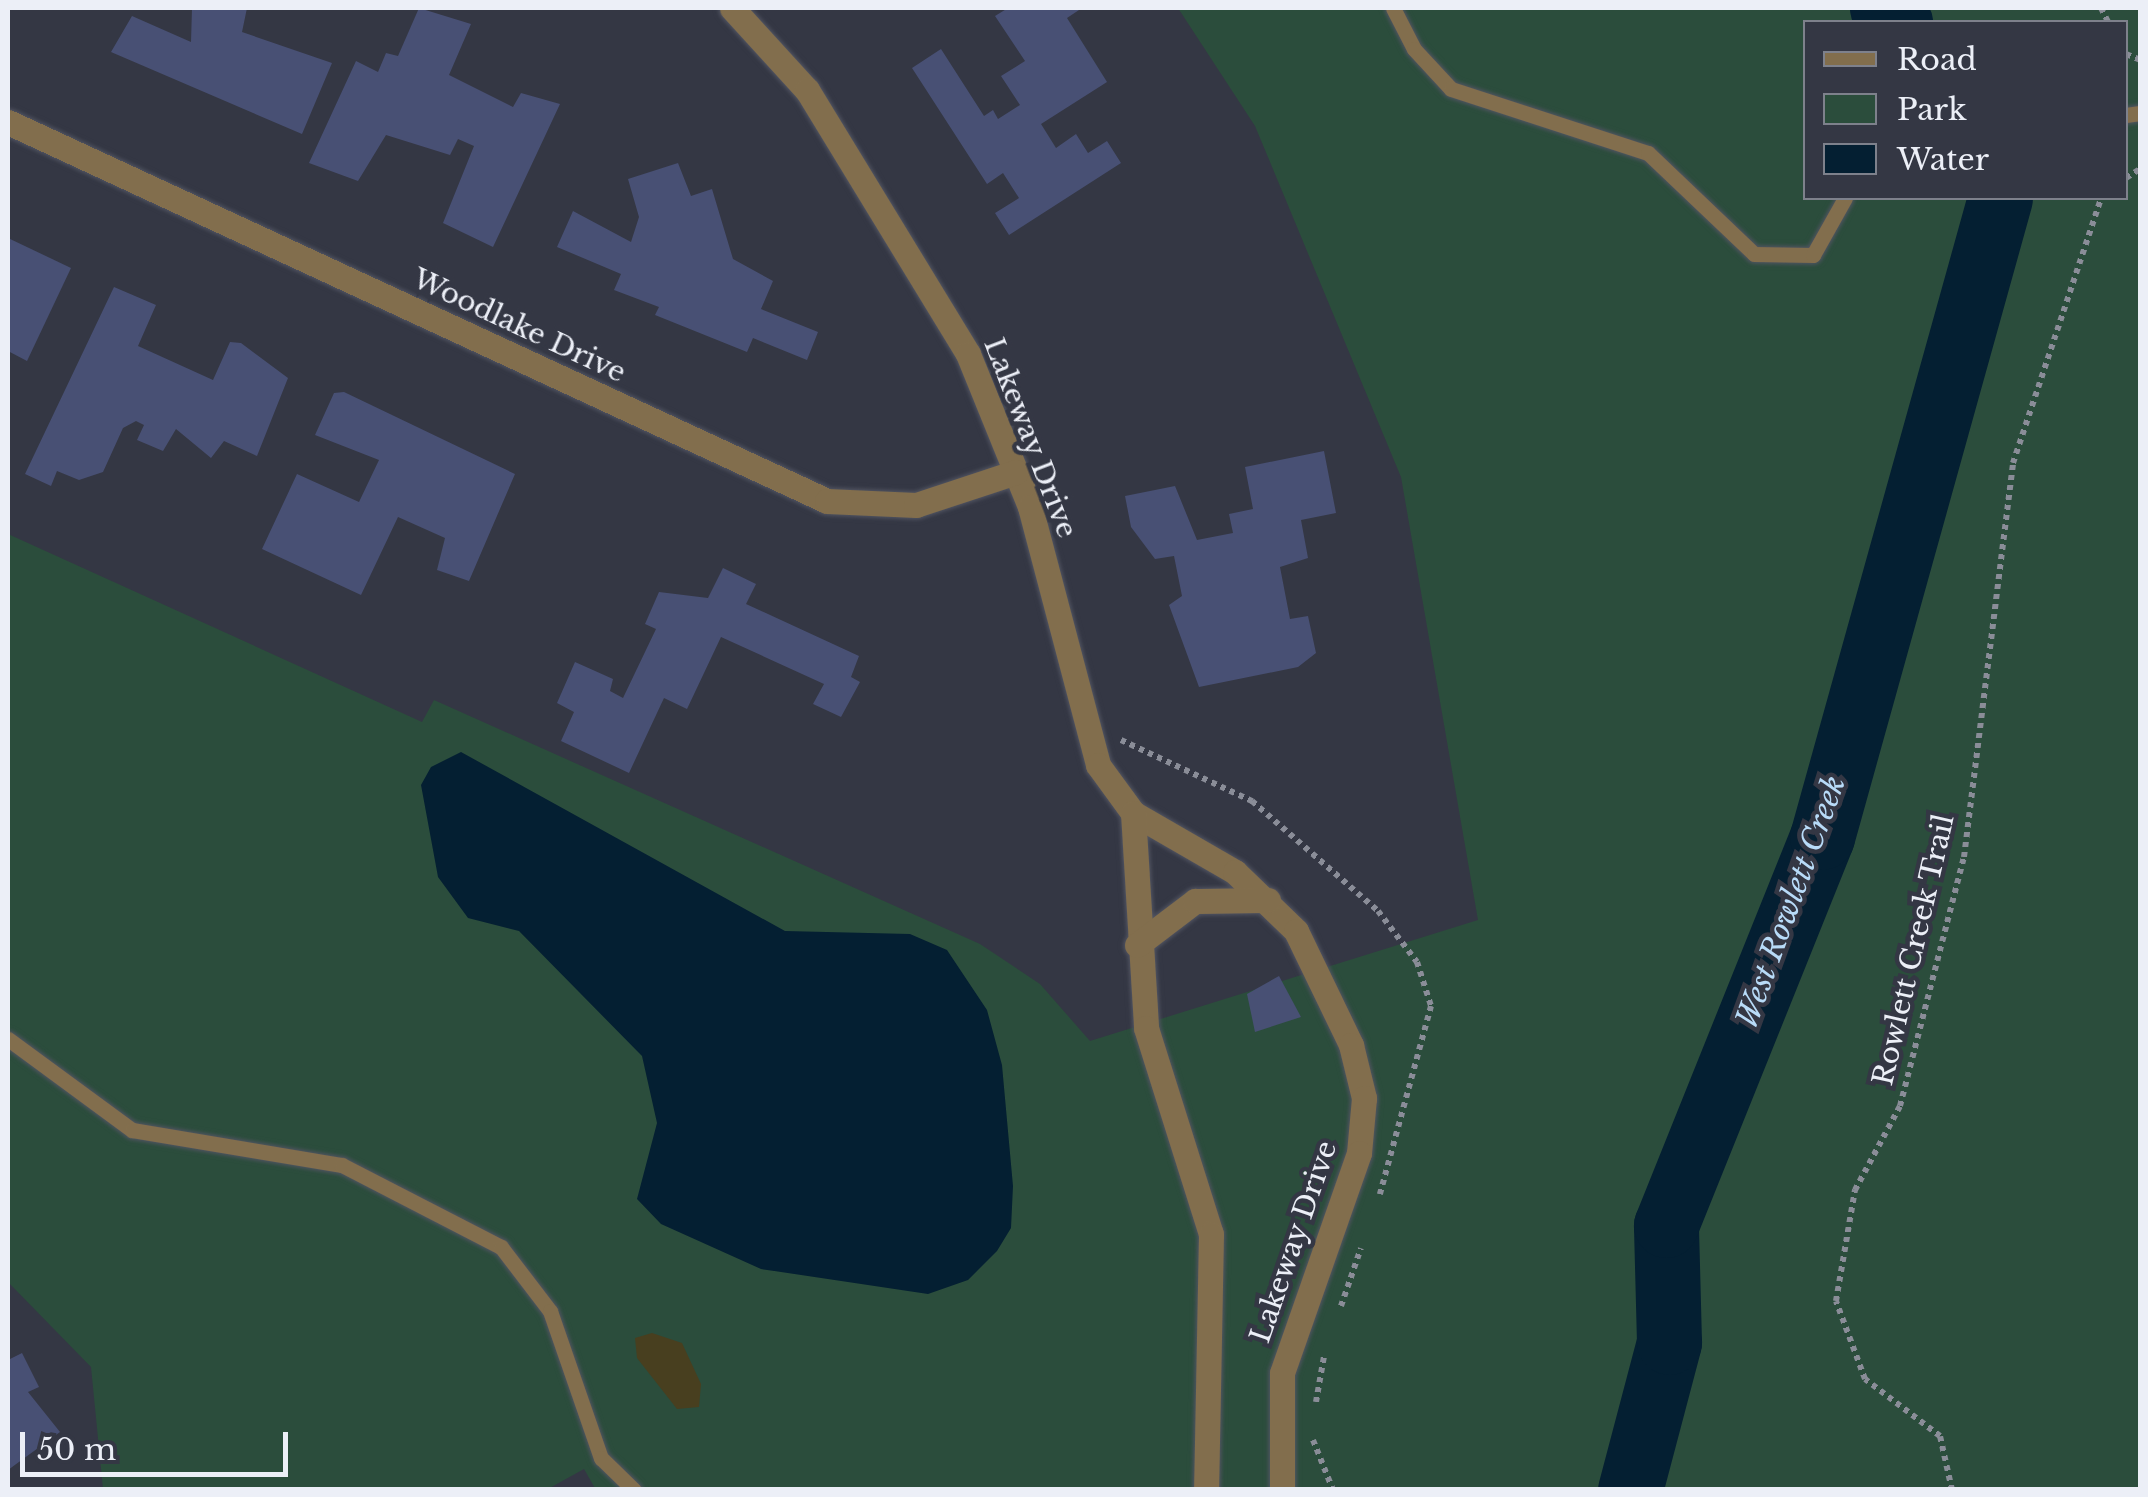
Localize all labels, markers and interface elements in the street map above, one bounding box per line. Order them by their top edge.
legend [1803,20,2128,200]
text: Road [1897,41,1977,78]
text: Park [1897,91,1967,128]
text: Water [1897,141,1989,178]
street label: Woodlake Drive [407,262,631,390]
street label: Lakeway Drive [976,333,1084,543]
water label: West Rowlett Creek [1728,771,1854,1033]
street label: Rowlett Creek Trail [1866,811,1962,1089]
street label: Lakeway Drive [1244,1136,1344,1348]
scale bar [25,1412,292,1474]
text: 50 m [37,1431,116,1468]

